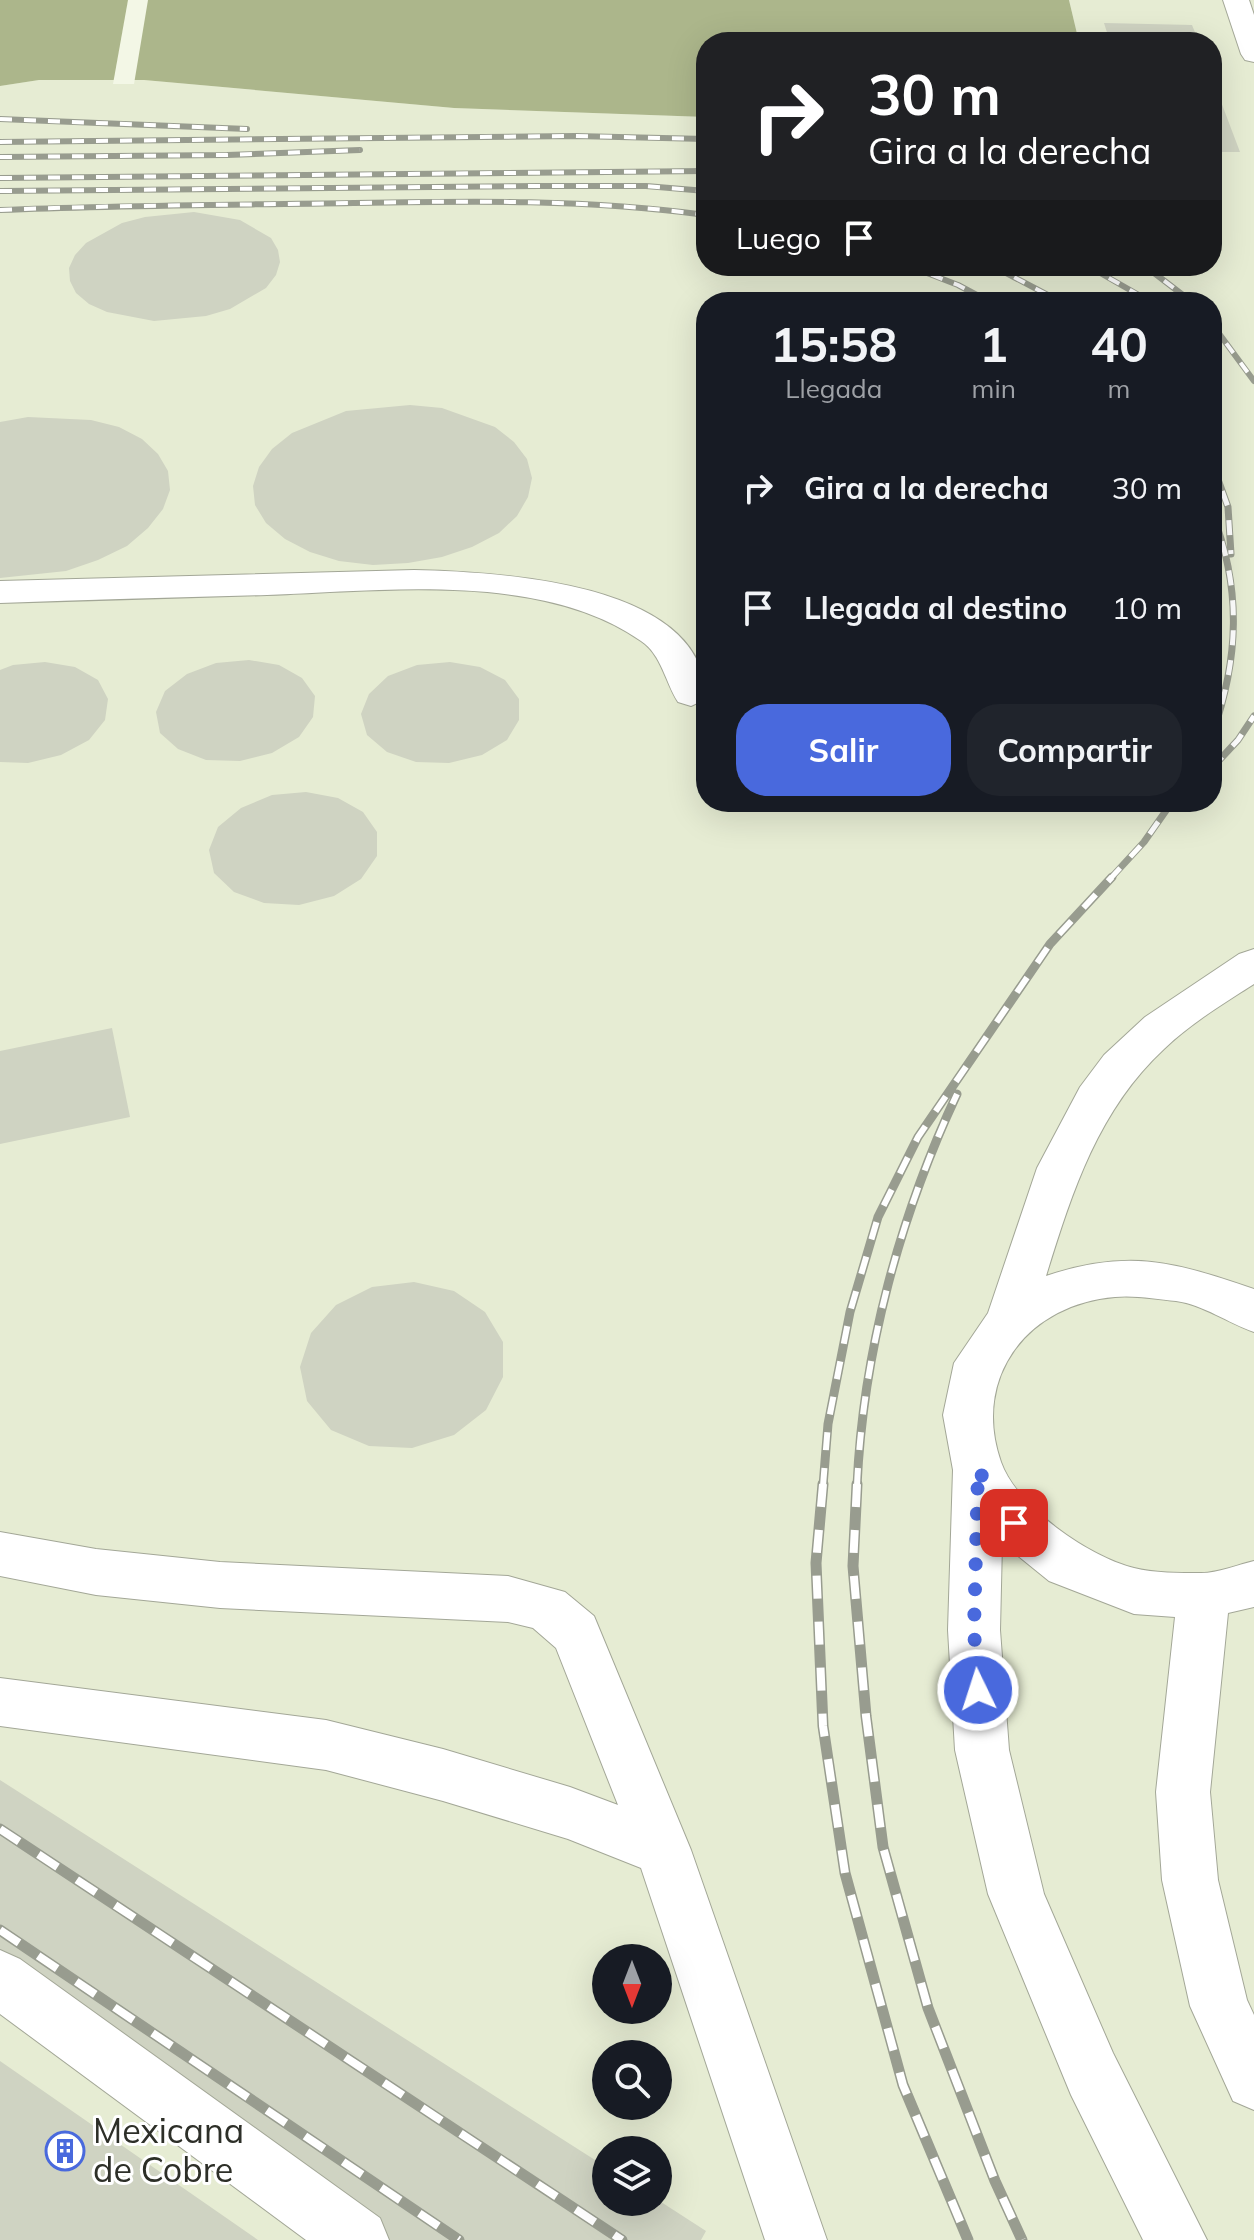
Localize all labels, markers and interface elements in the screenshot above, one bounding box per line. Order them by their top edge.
text: 30 m [868,59,1001,129]
icon: right [736,64,840,168]
text: Gira a la derecha [868,128,1151,173]
icon: arrive [837,216,881,260]
text: Luego [736,219,821,257]
text: 15:58 [770,314,897,374]
text: 1 [979,314,1008,374]
text: 40 [1090,314,1148,374]
text: Llegada [785,372,882,405]
text: min [972,372,1016,405]
text: m [1108,372,1130,405]
icon: right [736,466,780,510]
text: Gira a la derecha [804,469,1049,507]
text: 30 m [1112,469,1182,507]
icon: arrive [736,586,780,630]
text: Llegada al destino [804,589,1067,627]
text: 10 m [1112,589,1182,627]
button: Salir [736,704,951,796]
button: Compartir [967,704,1182,796]
pin [980,1489,1048,1557]
icon: arrive [992,1501,1036,1545]
position arrow [936,1648,1020,1732]
north arrow [592,1944,672,2024]
map controls [592,1944,672,2216]
button: search [592,2040,672,2120]
place label: Mexicana de Cobre [93,2109,244,2191]
building icon: Mexicana de Cobre [44,2130,86,2172]
button: layers [592,2136,672,2216]

